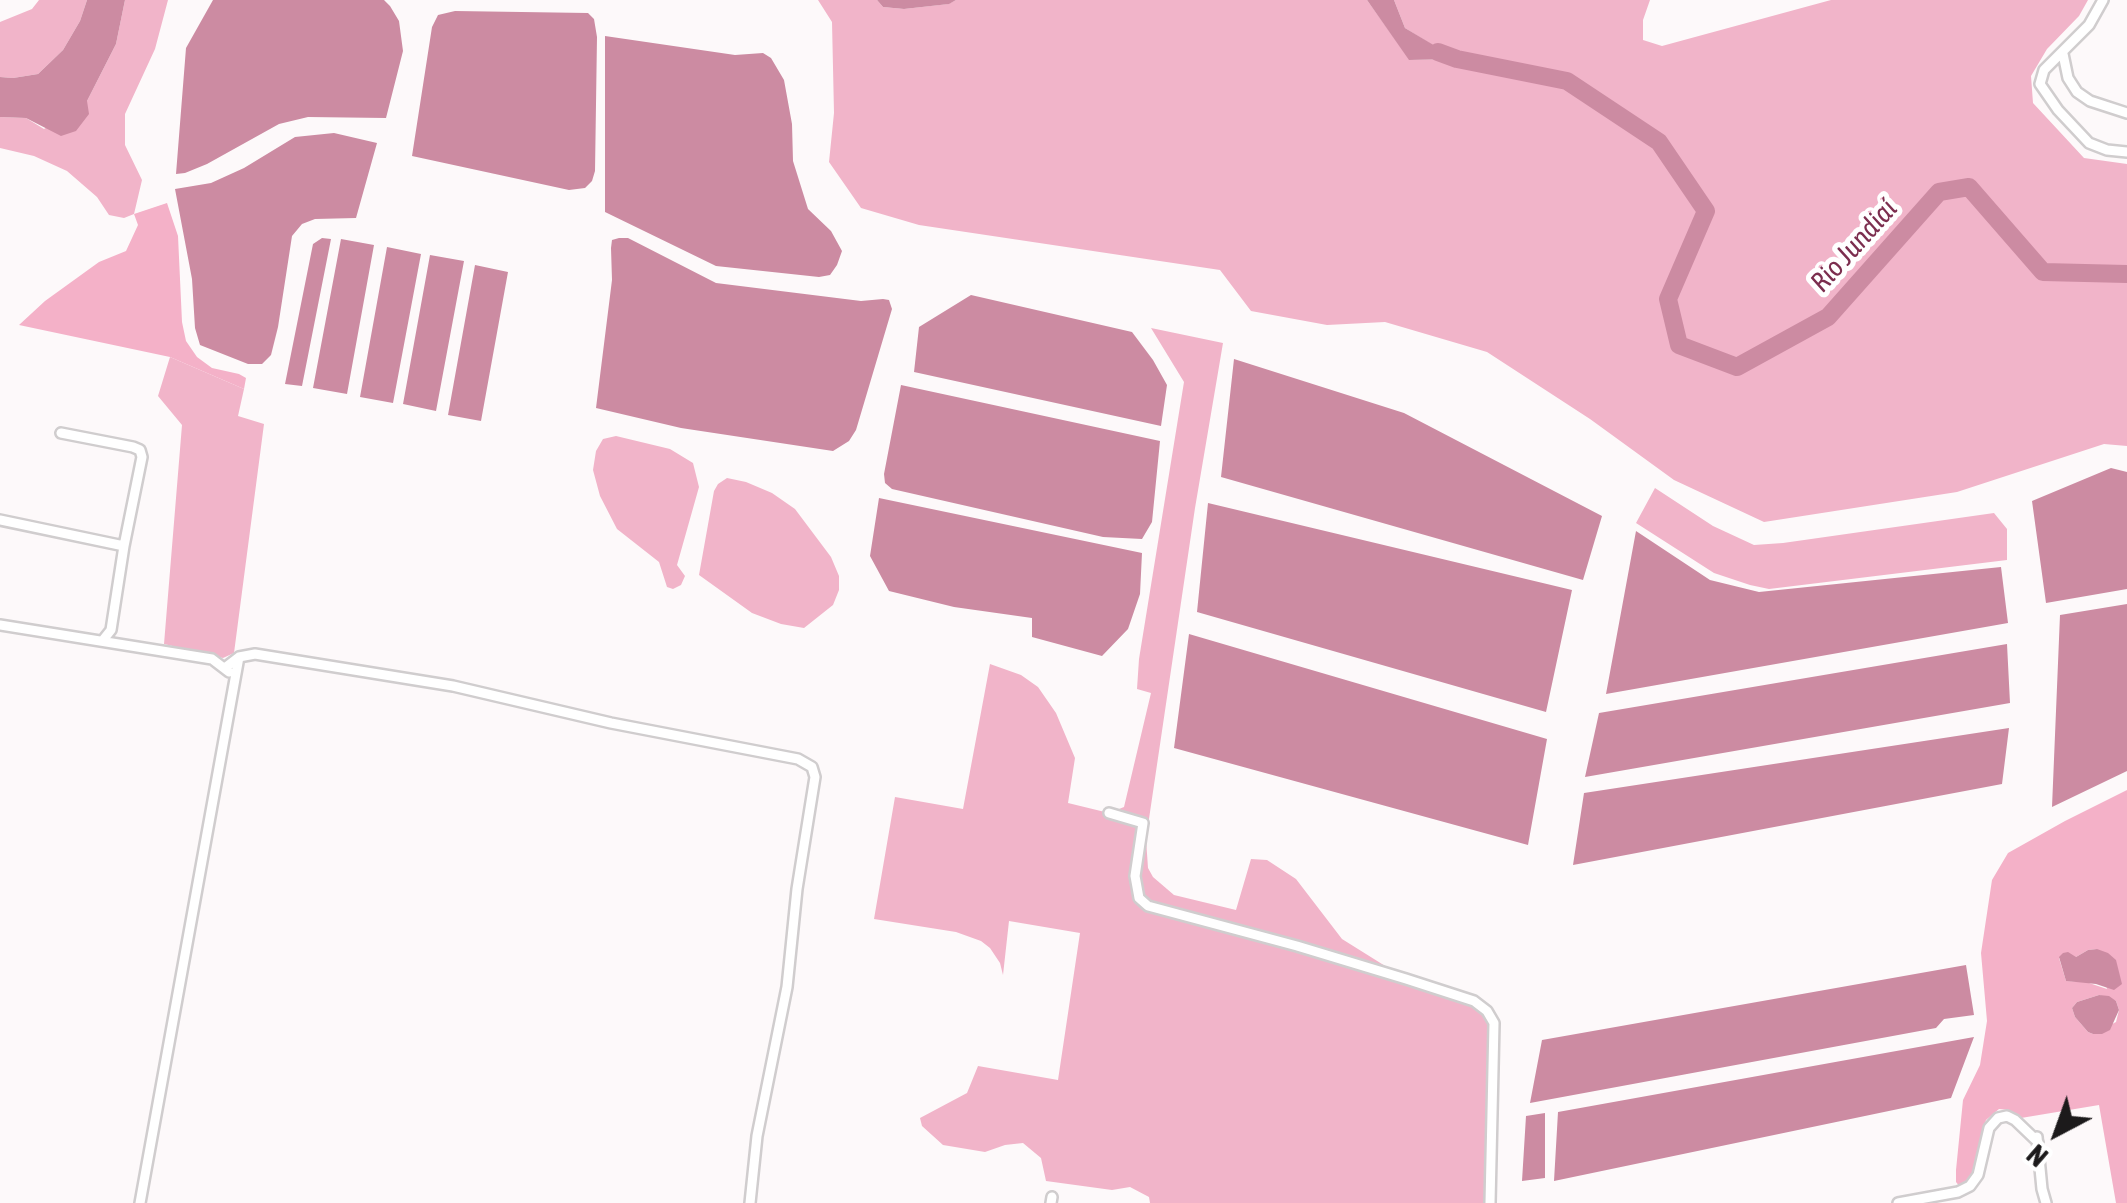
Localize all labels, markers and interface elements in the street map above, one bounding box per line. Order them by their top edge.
water label: Rio Jundiaí [1804,193,1904,299]
north arrow [2007,1083,2107,1183]
text: N [2021,1138,2054,1173]

